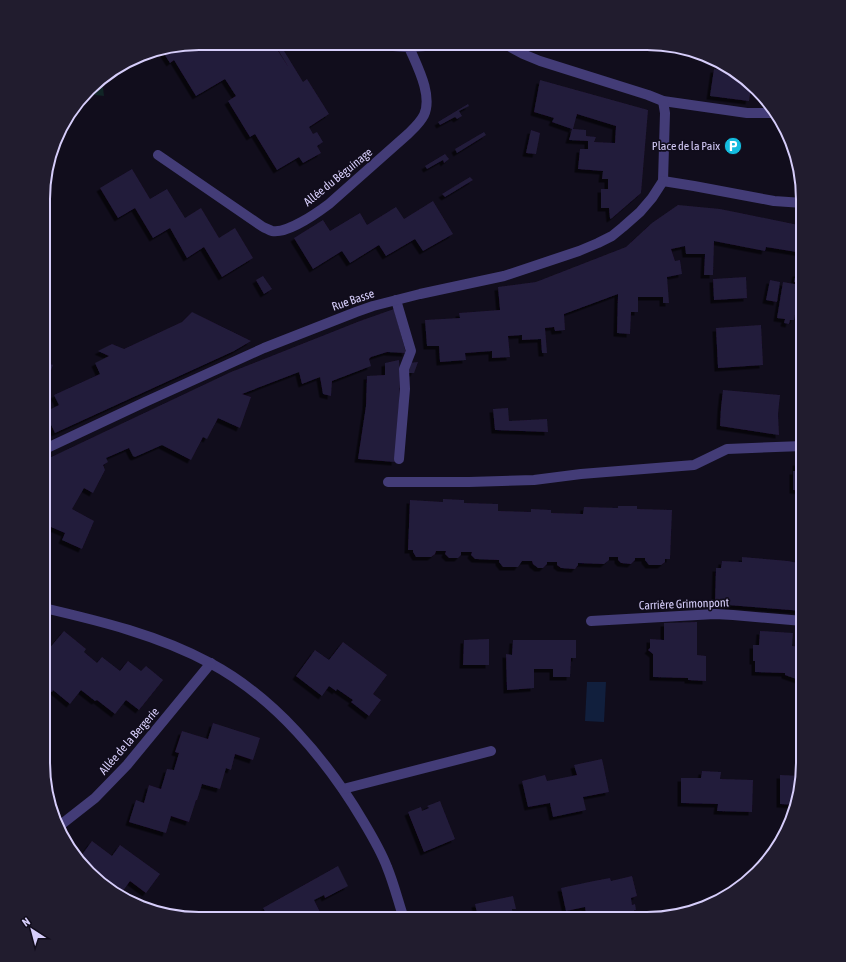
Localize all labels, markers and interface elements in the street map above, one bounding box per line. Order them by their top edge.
parking icon: Place de la Paix [723,136,743,156]
place label: Place de la Paix [652,139,720,153]
street label: Allée du Béguinage [301,145,375,209]
street label: Rue Basse [330,286,376,314]
street label: Carrière Grimonpont [639,595,730,613]
street label: Allée de la Bergerie [96,705,162,777]
north arrow [12,910,52,950]
text: N [20,915,32,929]

